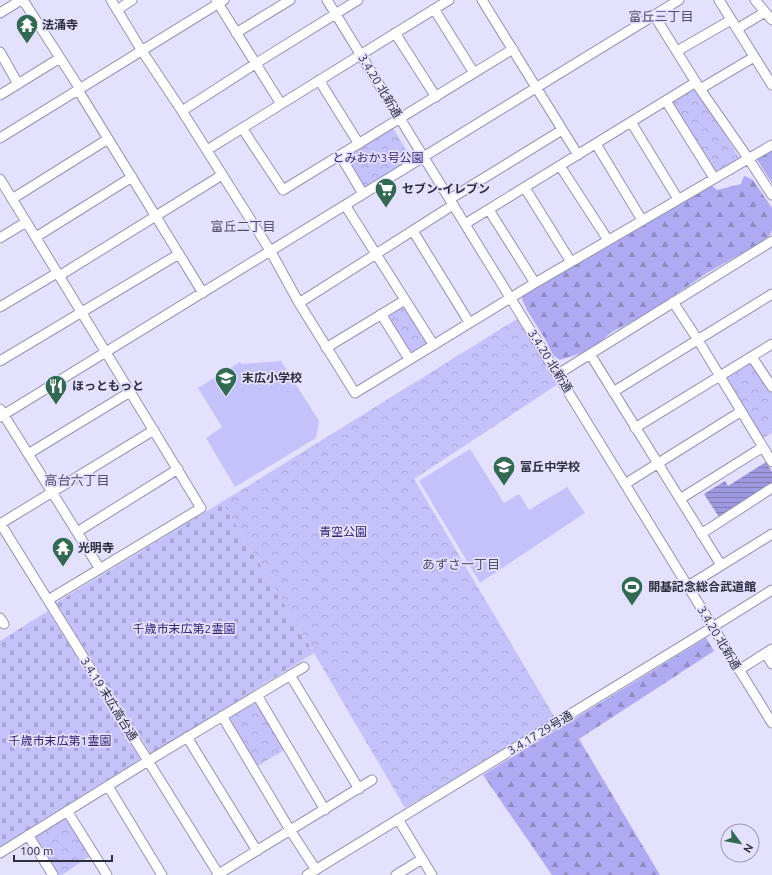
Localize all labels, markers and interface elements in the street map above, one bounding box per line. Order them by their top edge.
district label: 富丘三丁目 [628,9,694,23]
temple icon: 法涌寺 [14,12,40,45]
place label: 法涌寺 [42,18,78,31]
street label: 3.4.20 北新通 [356,52,404,120]
park label: とみおか3号公園 [333,151,423,164]
supermarket icon: セブン-イレブン [373,176,399,209]
place label: セブン-イレブン [402,182,490,195]
district label: 富丘二丁目 [210,219,276,233]
street label: 3.4.20 北新通 [526,327,575,395]
school or university icon: 末広小学校 [213,365,239,398]
place label: 末広小学校 [242,371,302,384]
restaurant icon: ほっともっと [43,373,69,406]
place label: ほっともっと [72,379,144,392]
school or university icon: 富丘中学校 [491,454,517,487]
place label: 富丘中学校 [520,460,580,473]
district label: 高台六丁目 [44,473,110,487]
park label: 青空公園 [319,525,367,538]
temple icon: 光明寺 [50,535,76,568]
place label: 光明寺 [78,541,114,554]
district label: あずさ一丁目 [422,557,500,571]
sports icon: 開基記念総合武道館 [619,574,645,607]
place label: 開基記念総合武道館 [648,580,756,593]
street label: 3.4.20 北新通 [695,604,743,672]
park label: 千歳市末広第2霊園 [133,622,235,635]
street label: 3.4.19 末広高台通 [79,655,140,743]
street label: 3.4.17 29号通 [505,708,574,757]
park label: 千歳市末広第1霊園 [9,734,111,747]
north arrow [720,823,760,863]
scale bar [14,837,112,863]
text: N [741,842,756,855]
text: 100 m [20,844,53,857]

